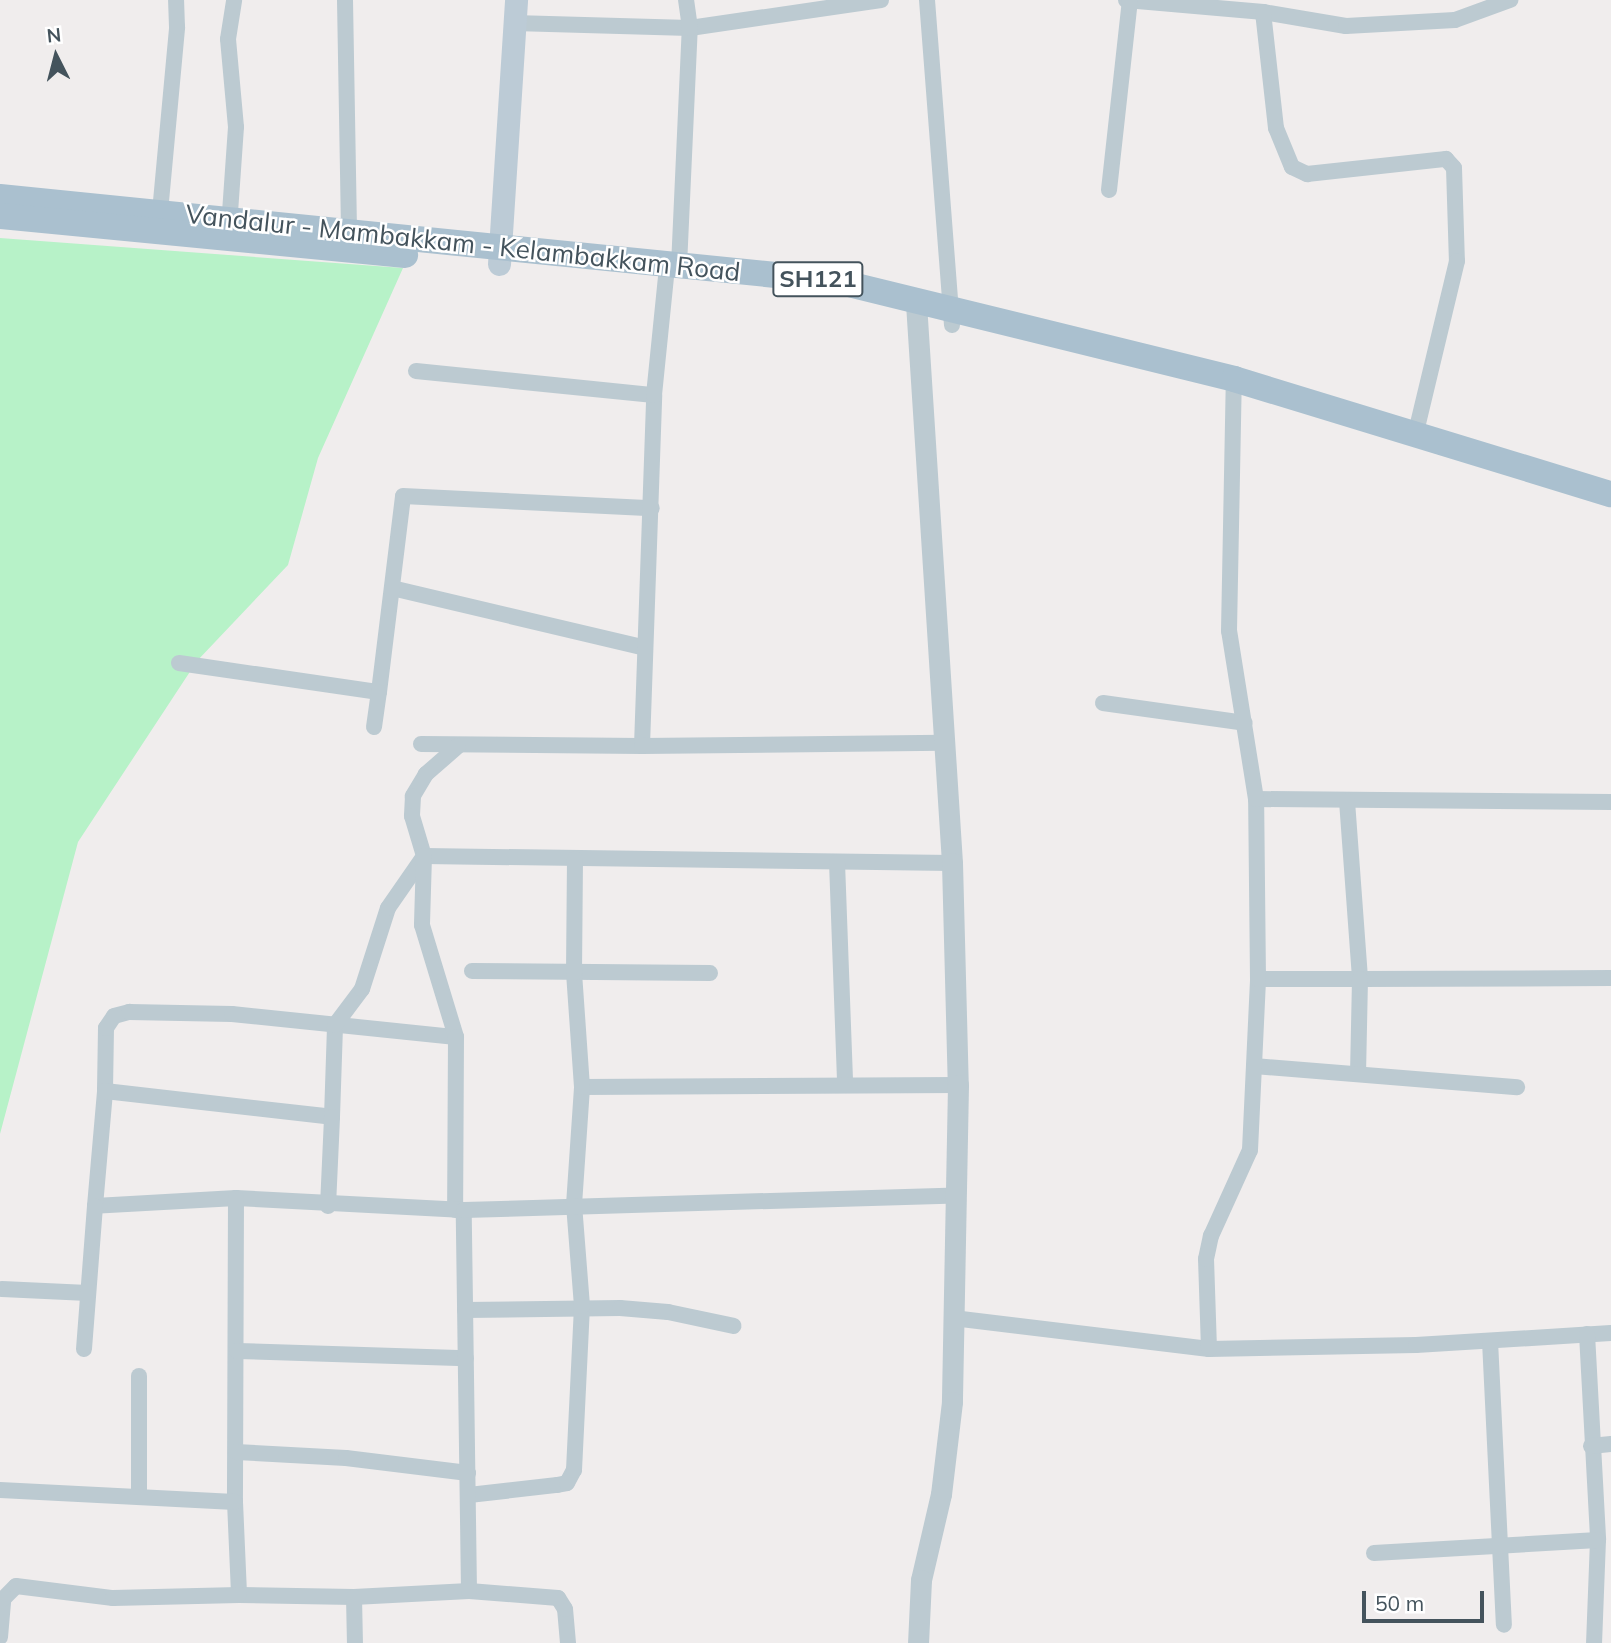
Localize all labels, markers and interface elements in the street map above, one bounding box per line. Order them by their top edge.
north arrow [21,21,91,91]
text: N [45,22,62,48]
street label: Vandalur - Mambakkam - Kelambakkam Road [184,198,742,288]
road number: SH121 [771,258,865,300]
scale bar [1366,1576,1488,1620]
text: 50 m [1375,1590,1424,1616]

